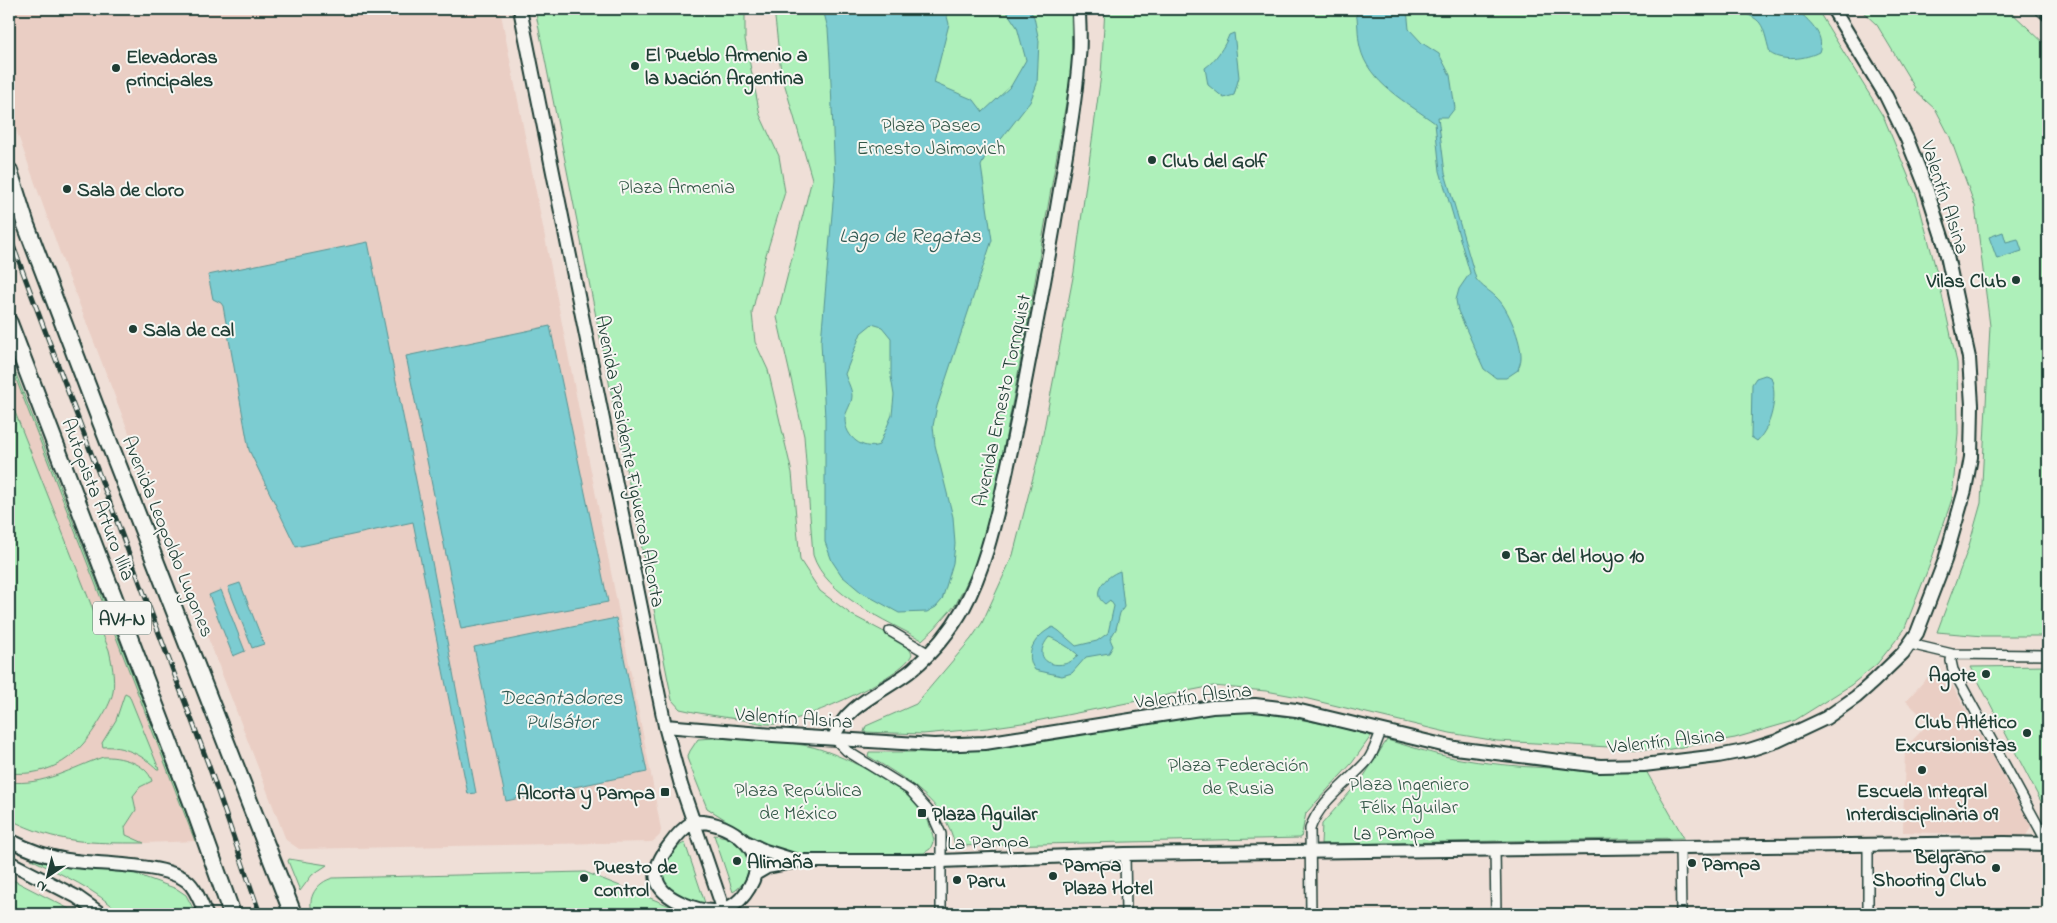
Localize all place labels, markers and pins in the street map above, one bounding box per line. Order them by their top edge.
place label: El Pueblo Armenio a la Nación Argentina [645,42,808,95]
place label: Elevadoras principales [126,44,218,96]
marker: El Pueblo Armenio a la Nación Argentina [629,60,641,72]
marker: Elevadoras principales [110,62,122,74]
place label: Club del Golf [1162,148,1268,177]
marker: Club del Golf [1146,154,1158,166]
place label: Sala de cloro [77,177,184,206]
marker: Sala de cloro [61,183,73,195]
place label: Vilas Club [1925,268,2006,297]
marker: Vilas Club [2010,274,2022,286]
place label: Sala de cal [143,317,234,346]
marker: Sala de cal [127,323,139,335]
place label: Bar del Hoyo 10 [1515,543,1645,573]
marker: Bar del Hoyo 10 [1500,549,1512,561]
place label: Agote [1929,662,1977,692]
marker: Agote [1980,668,1992,680]
place label: Club Atlético Excursionistas [1895,709,2017,761]
marker: Club Atlético Excursionistas [2021,727,2033,739]
marker: Escuela Integral Interdisciplinaria 09 [1916,764,1928,776]
place label: Escuela Integral Interdisciplinaria 09 [1846,778,1999,830]
place label: Alcorta y Pampa [517,780,655,810]
marker: Alcorta y Pampa [659,786,671,798]
place label: Plaza Aguilar [932,801,1038,831]
marker: Plaza Aguilar [916,807,928,819]
place label: Belgrano Shooting Club [1872,844,1986,897]
place label: Alimaña [747,849,813,878]
place label: Pampa [1702,851,1761,880]
place label: Pampa Plaza Hotel [1063,852,1153,904]
place label: Puesto de control [594,854,678,906]
marker: Alimaña [731,855,743,867]
marker: Pampa [1686,857,1698,869]
marker: Belgrano Shooting Club [1990,862,2002,874]
place label: Paru [967,868,1006,897]
marker: Pampa Plaza Hotel [1047,870,1059,882]
marker: Puesto de control [578,872,590,884]
marker: Paru [951,874,963,886]

